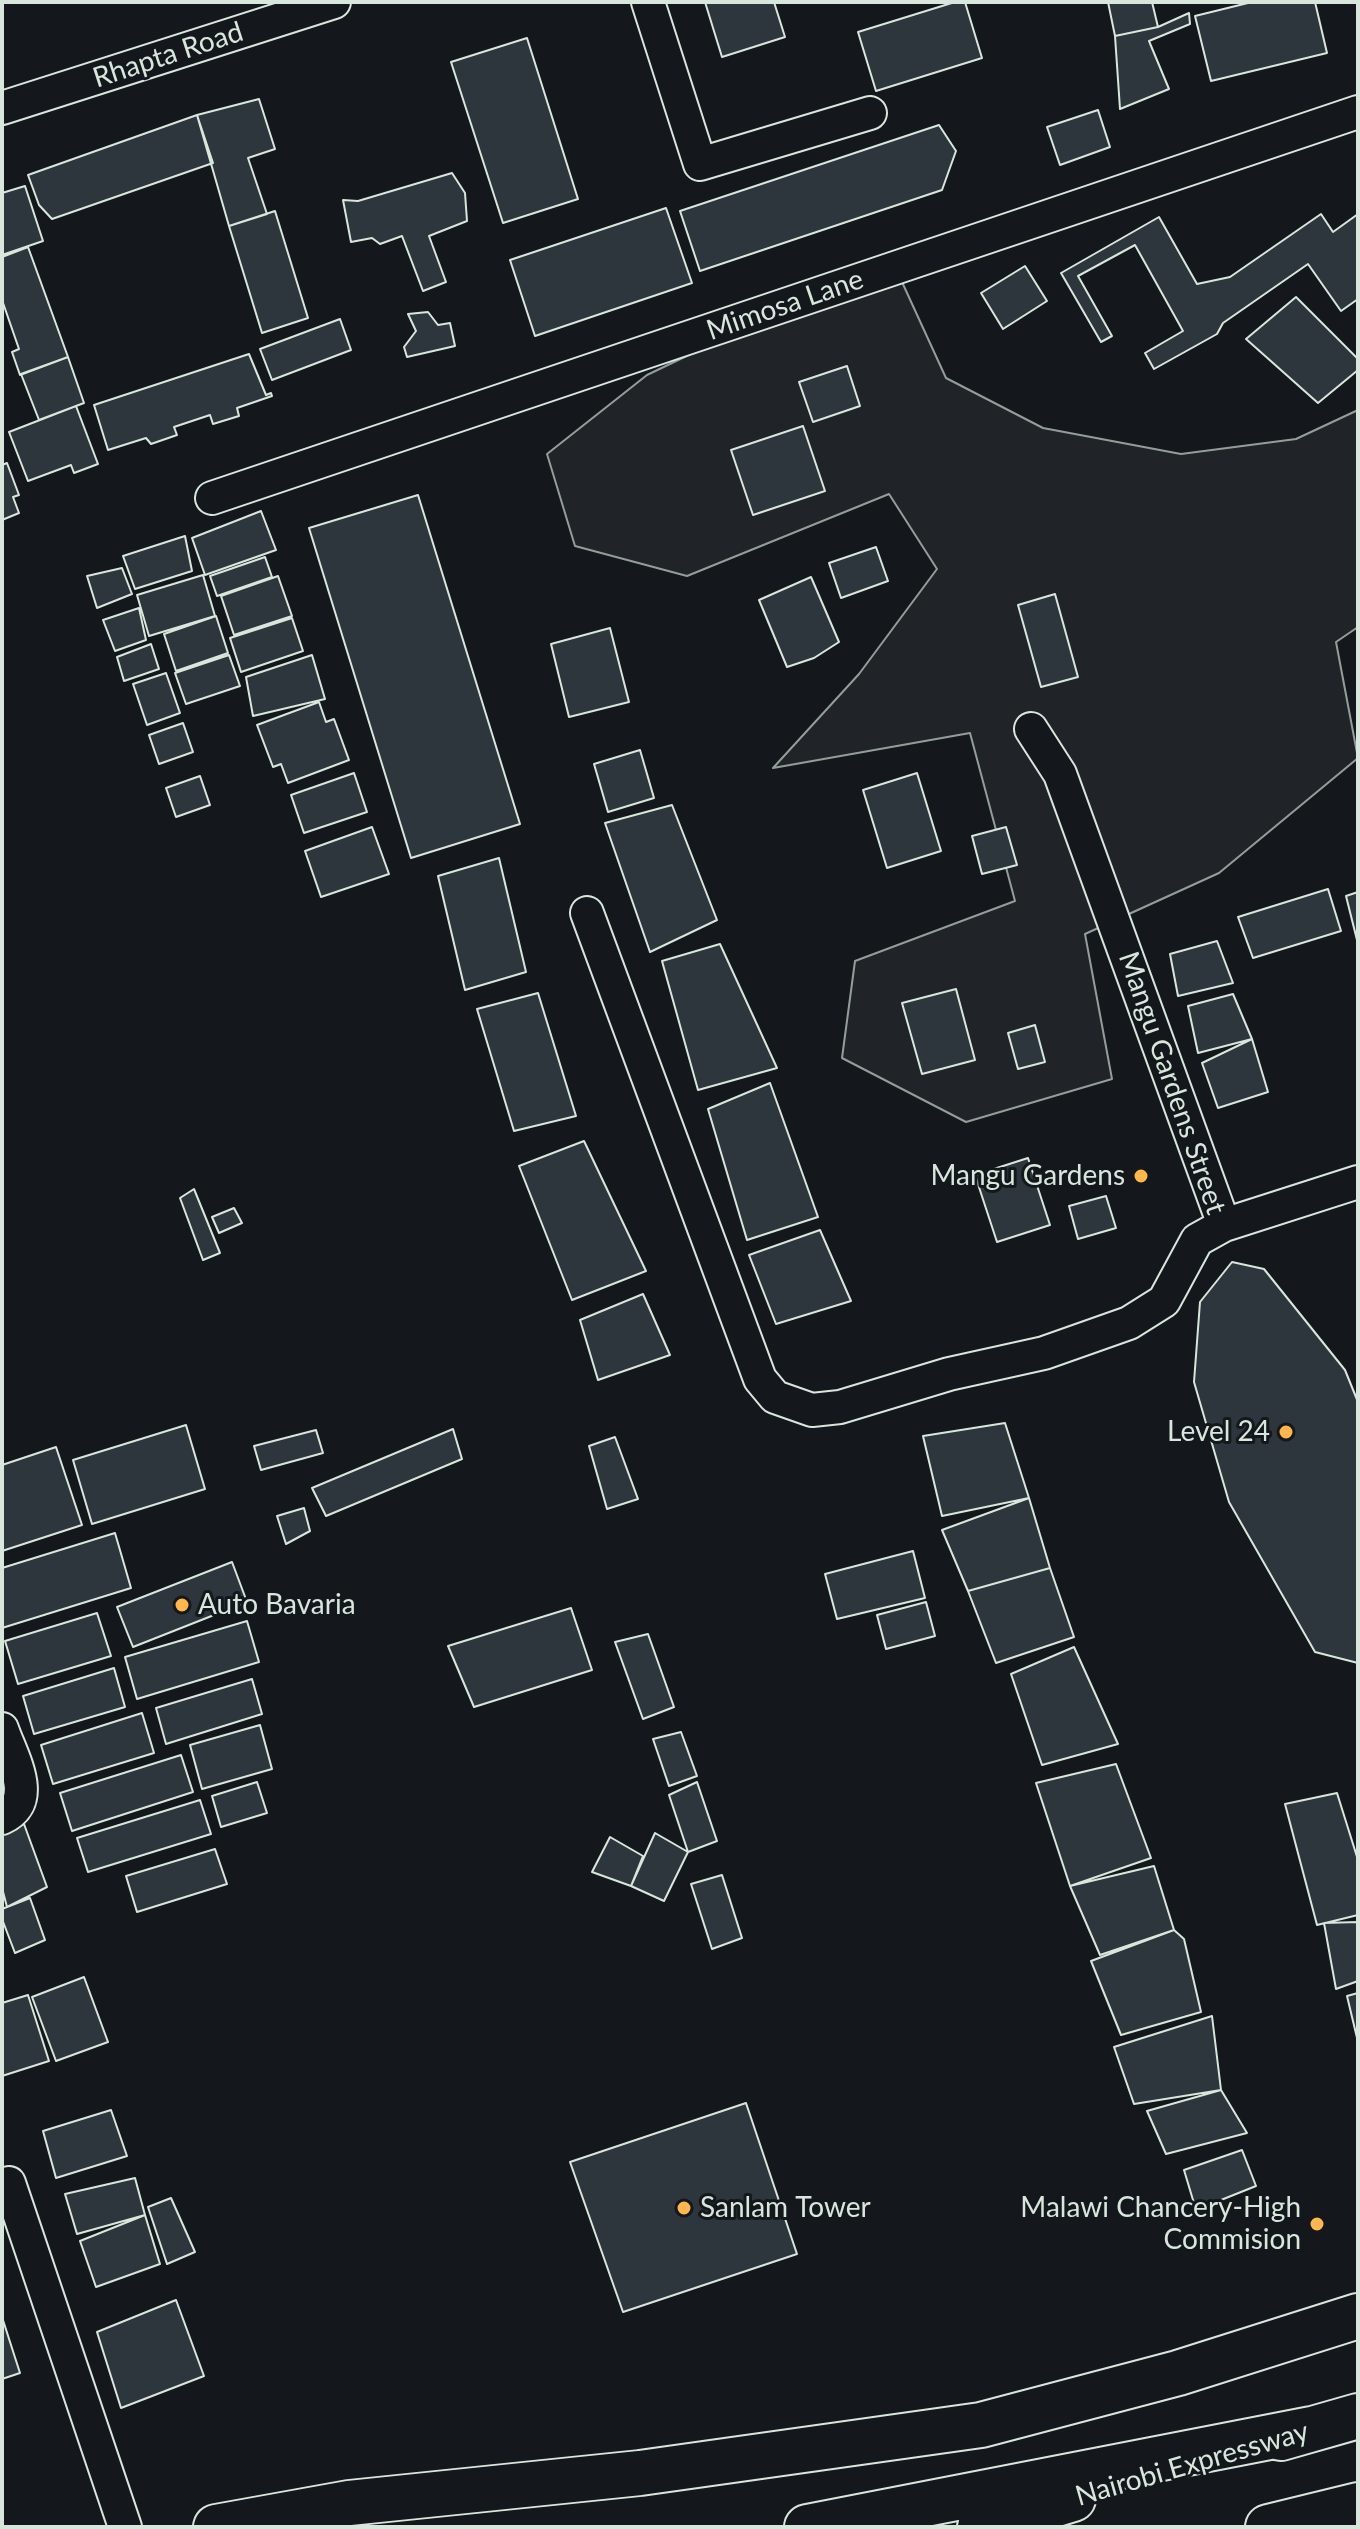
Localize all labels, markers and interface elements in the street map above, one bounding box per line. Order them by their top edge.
street label: Rhapta Road [89,15,247,95]
street label: Mimosa Lane [702,263,868,347]
street label: Mangu Gardens Street [1111,947,1233,1219]
place label: Mangu Gardens [930,1159,1125,1193]
marker: Mangu Gardens [1132,1167,1150,1185]
place label: Level 24 [1167,1415,1270,1449]
marker: Level 24 [1277,1423,1295,1441]
place label: Auto Bavaria [198,1588,356,1622]
marker: Auto Bavaria [173,1596,191,1614]
place label: Sanlam Tower [700,2191,871,2225]
place label: Malawi Chancery-High Commision [1020,2191,1301,2257]
marker: Sanlam Tower [675,2199,693,2217]
marker: Malawi Chancery-High Commision [1308,2215,1326,2233]
street label: Nairobi Expressway [1072,2415,1312,2513]

